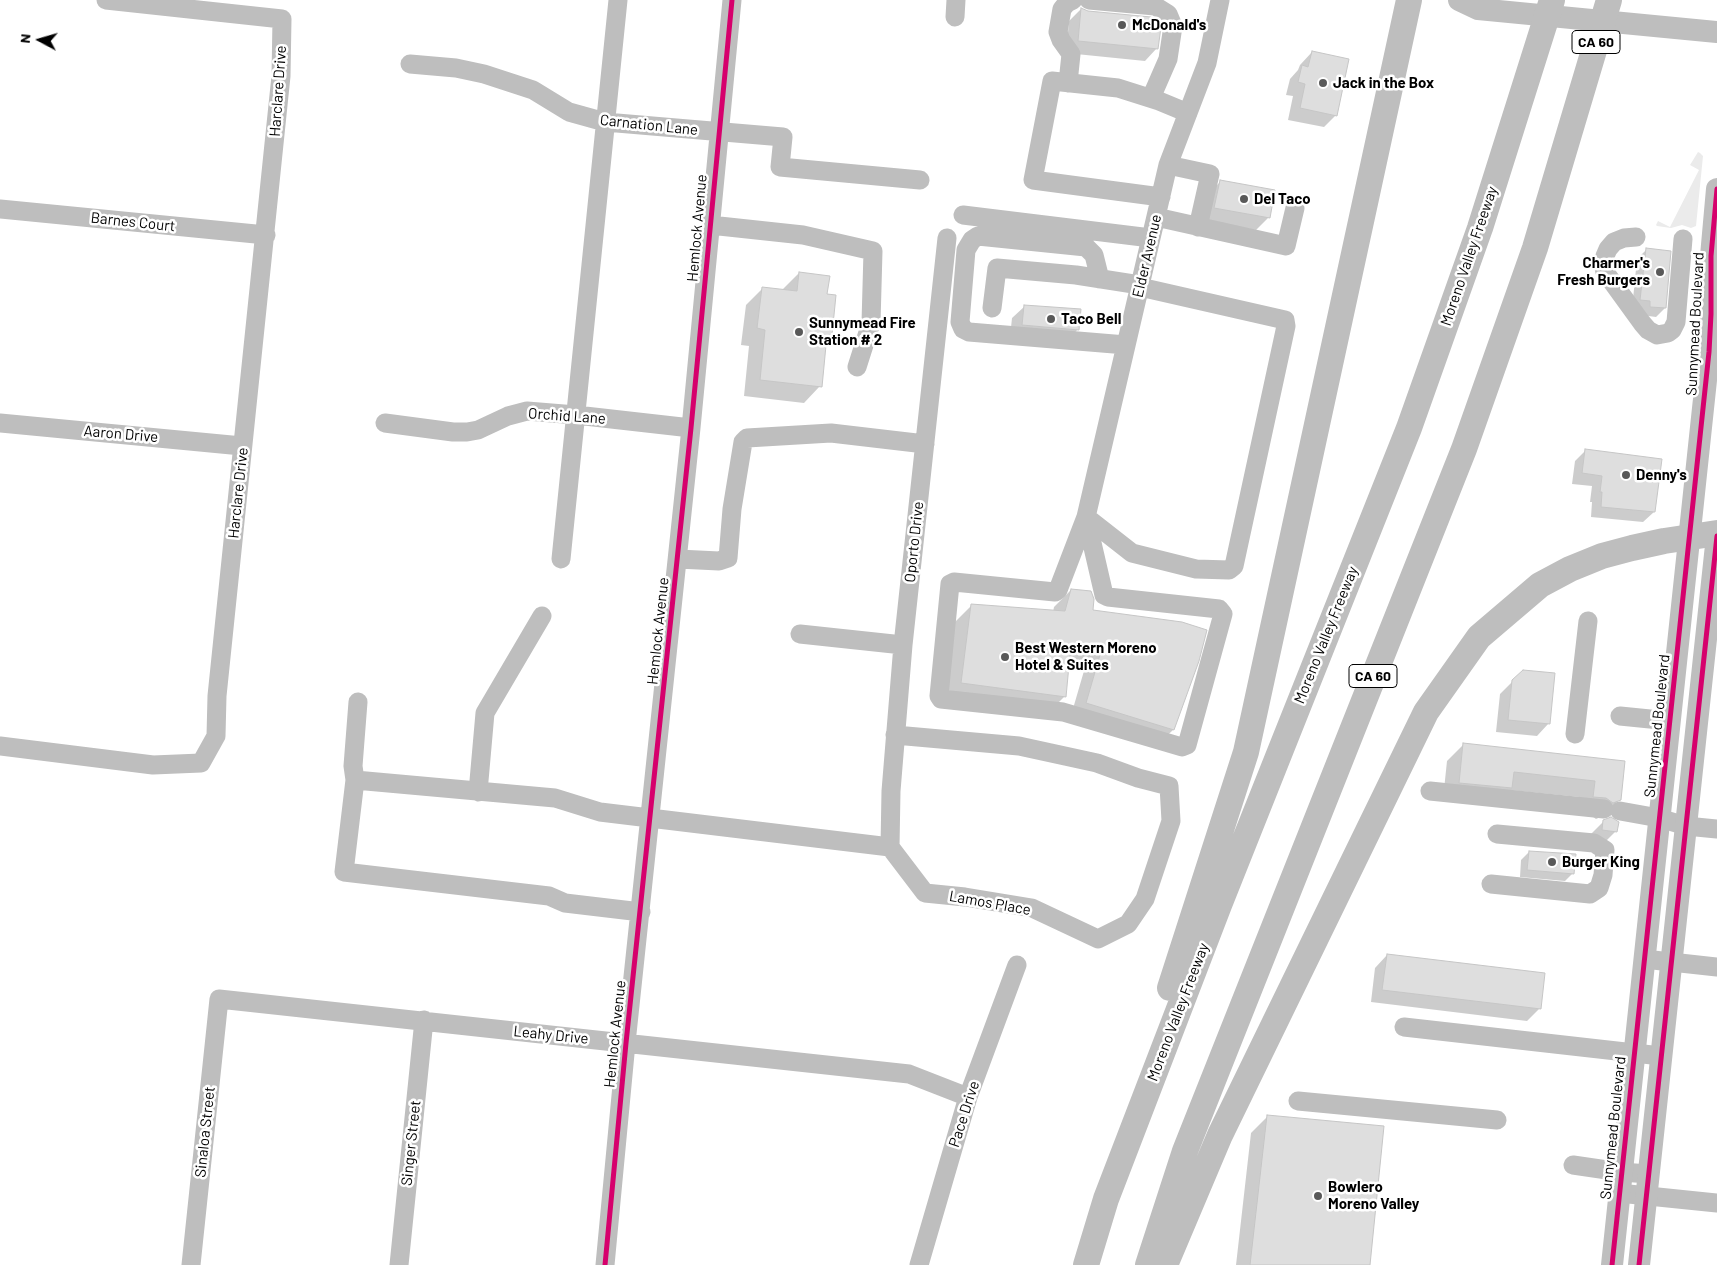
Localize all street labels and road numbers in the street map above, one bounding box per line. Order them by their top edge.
road number: CA 60 [1572,31,1620,54]
street label: Harclare Drive [266,45,290,137]
street label: Carnation Lane [599,111,699,139]
street label: Hemlock Avenue [683,174,711,282]
street label: Moreno Valley Freeway [1437,184,1501,328]
street label: Barnes Court [90,209,176,235]
street label: Elder Avenue [1129,213,1165,299]
street label: Sunnymead Boulevard [1682,252,1708,396]
street label: Orchid Lane [528,404,606,428]
street label: Aaron Drive [83,422,159,446]
street label: Harclare Drive [224,447,252,539]
street label: Oporto Drive [901,501,927,583]
street label: Moreno Valley Freeway [1290,564,1362,706]
street label: Hemlock Avenue [643,576,673,686]
street label: Sunnymead Boulevard [1641,654,1673,798]
road number: CA 60 [1349,664,1397,688]
street label: Lamos Place [948,887,1032,919]
street label: Moreno Valley Freeway [1143,940,1213,1084]
street label: Hemlock Avenue [600,979,630,1089]
street label: Leahy Drive [513,1022,589,1048]
street label: Sunnymead Boulevard [1597,1056,1629,1200]
street label: Pace Drive [945,1079,983,1149]
street label: Sinaloa Street [191,1086,219,1178]
street label: Singer Street [398,1099,424,1187]

